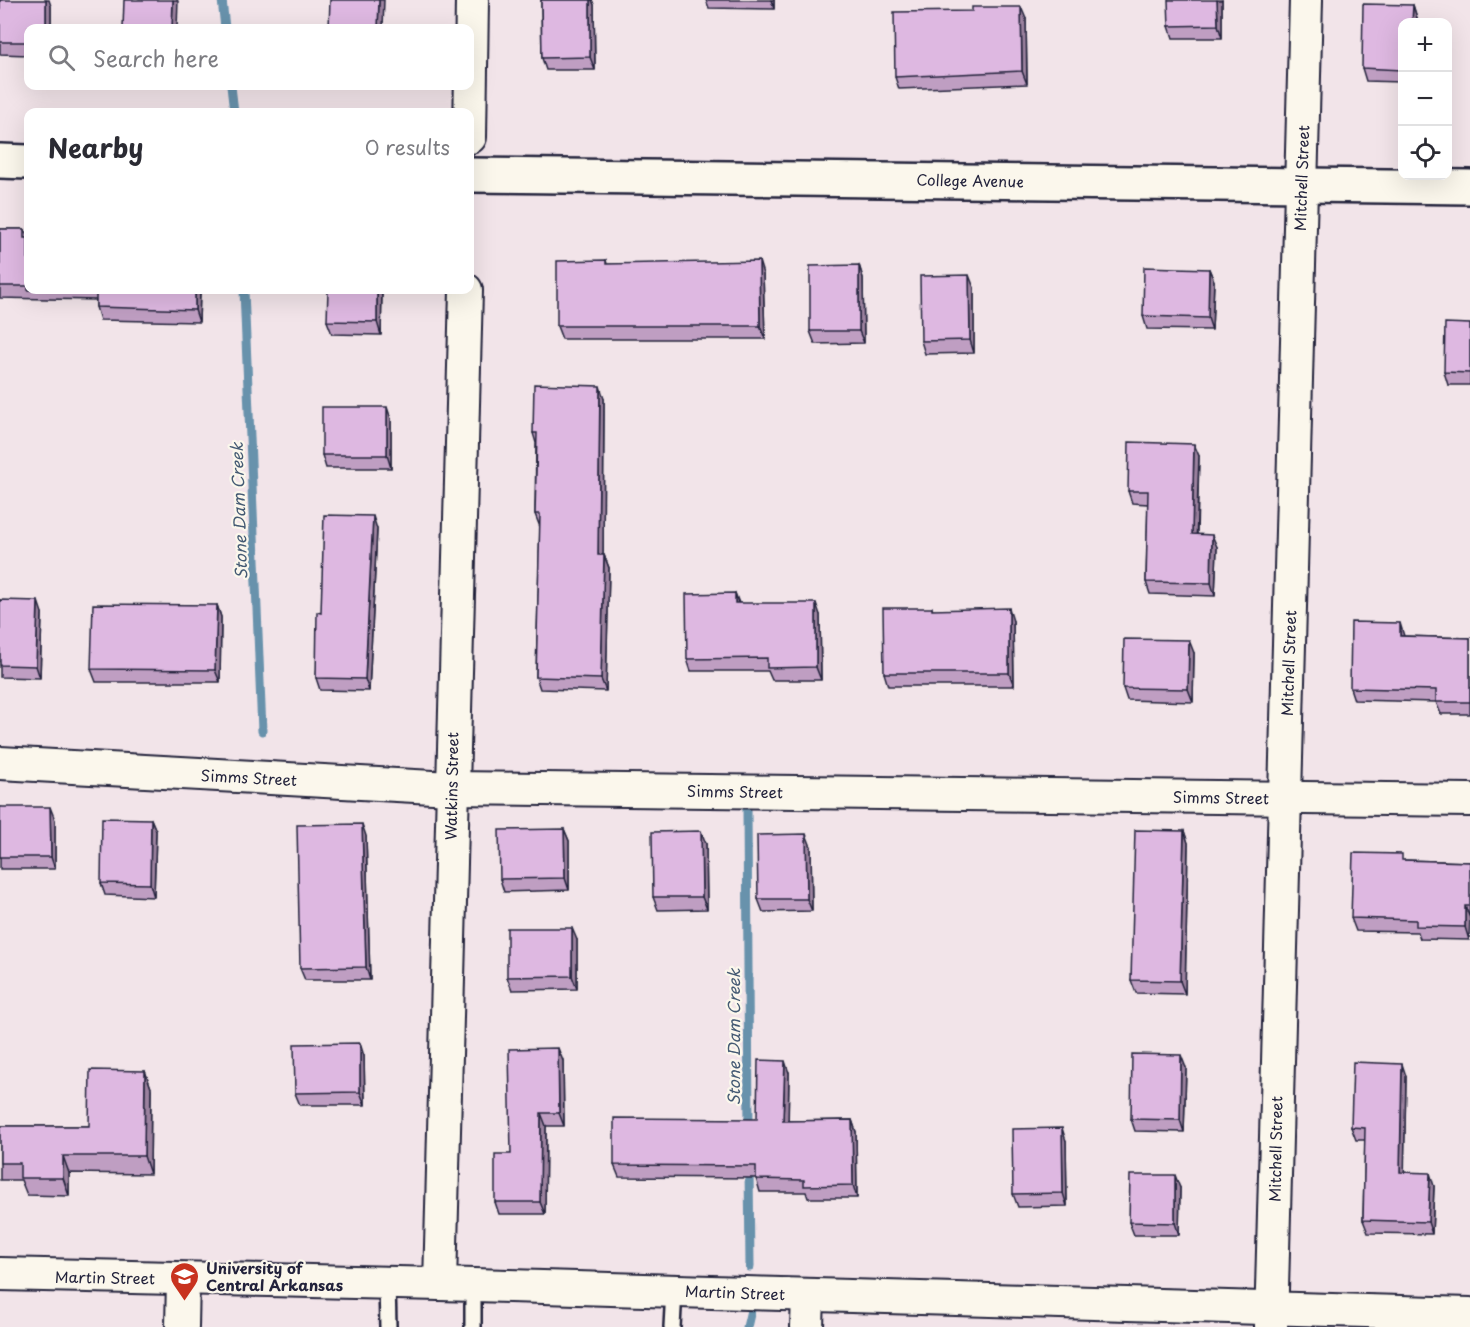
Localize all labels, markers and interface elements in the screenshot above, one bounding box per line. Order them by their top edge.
map controls [1398,18,1452,180]
button: + [1398,18,1452,72]
search box [24,24,474,90]
icon: search [45,41,78,74]
text: Search here [93,41,219,74]
button: − [1398,72,1452,126]
street label: Mitchell Street [1288,125,1314,231]
button: locate [1398,126,1452,180]
text: Nearby [48,128,143,167]
text: 0 results [365,132,450,162]
street label: College Avenue [916,168,1024,192]
water label: Stone Dam Creek [224,441,252,580]
street label: Mitchell Street [1275,610,1301,716]
street label: Watkins Street [439,732,463,840]
street label: Simms Street [200,763,298,791]
street label: Simms Street [687,779,783,803]
street label: Simms Street [1173,785,1269,809]
water label: Stone Dam Creek [721,967,745,1105]
street label: Mitchell Street [1263,1096,1287,1202]
place label: University of Central Arkansas [206,1256,343,1296]
school or university icon: University of Central Arkansas [169,1260,201,1302]
street label: Martin Street [55,1265,155,1289]
street label: Martin Street [685,1279,785,1305]

